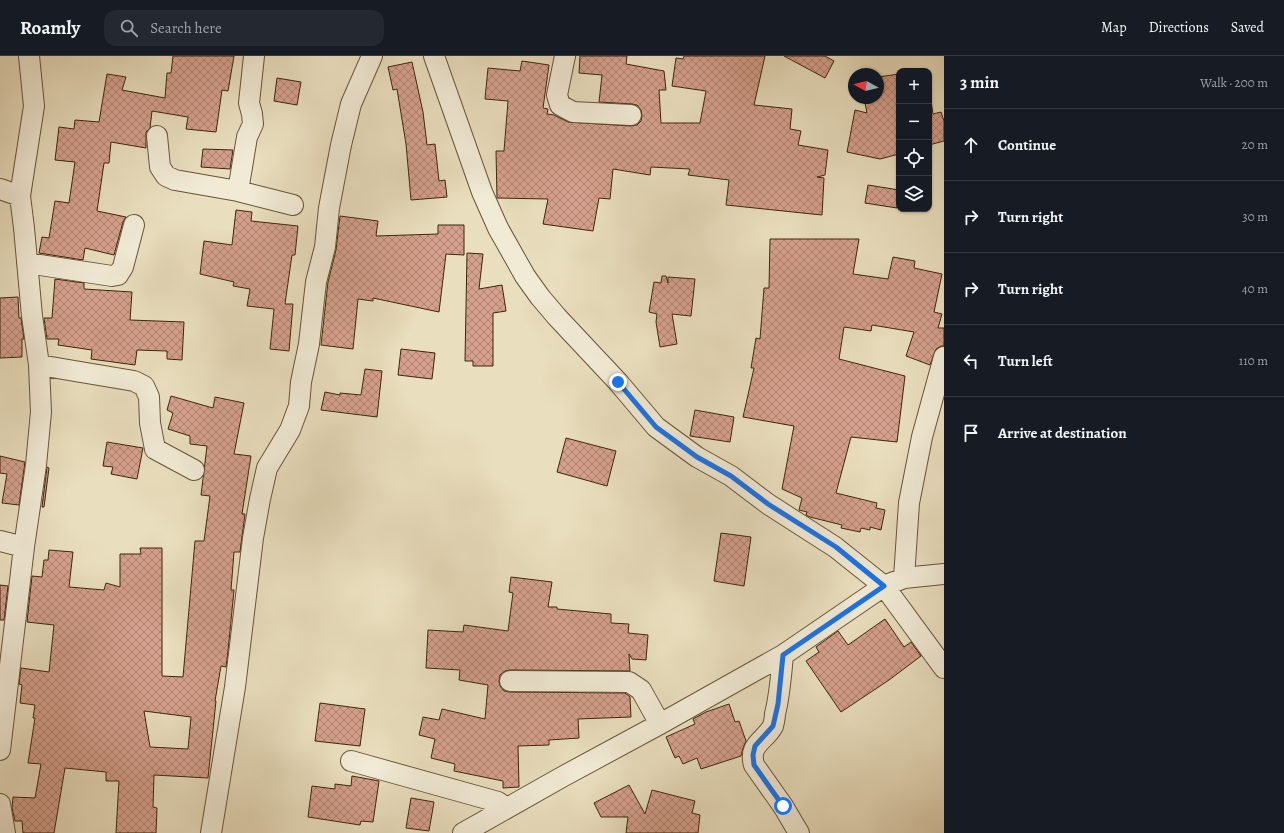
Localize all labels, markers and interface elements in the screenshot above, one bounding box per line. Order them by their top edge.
search box [104,10,384,46]
text: Roamly [20,15,80,41]
icon: search [118,17,140,39]
text: Search here [150,18,222,38]
text: Map [1101,18,1127,37]
text: Directions [1149,18,1209,37]
text: Saved [1231,18,1264,37]
north arrow [848,68,884,104]
map controls [896,68,932,212]
button: + [896,68,932,104]
text: 3 min [960,71,999,94]
text: Walk · 200 m [1200,74,1268,91]
button: − [896,104,932,140]
icon: ahead [960,134,982,156]
text: Continue [998,135,1056,155]
text: 20 m [1242,136,1268,153]
button: locate [896,140,932,176]
button: layers [896,176,932,212]
icon: right [960,206,982,228]
text: Turn right [998,207,1063,227]
text: 30 m [1242,208,1268,225]
icon: right [960,278,982,300]
text: Turn right [998,279,1063,299]
text: 40 m [1242,280,1268,297]
icon: left [960,350,982,372]
text: Turn left [998,351,1053,371]
text: 110 m [1239,352,1268,369]
route end [609,373,627,391]
icon: arrive [960,422,982,444]
text: Arrive at destination [998,423,1127,443]
route start [774,797,792,815]

